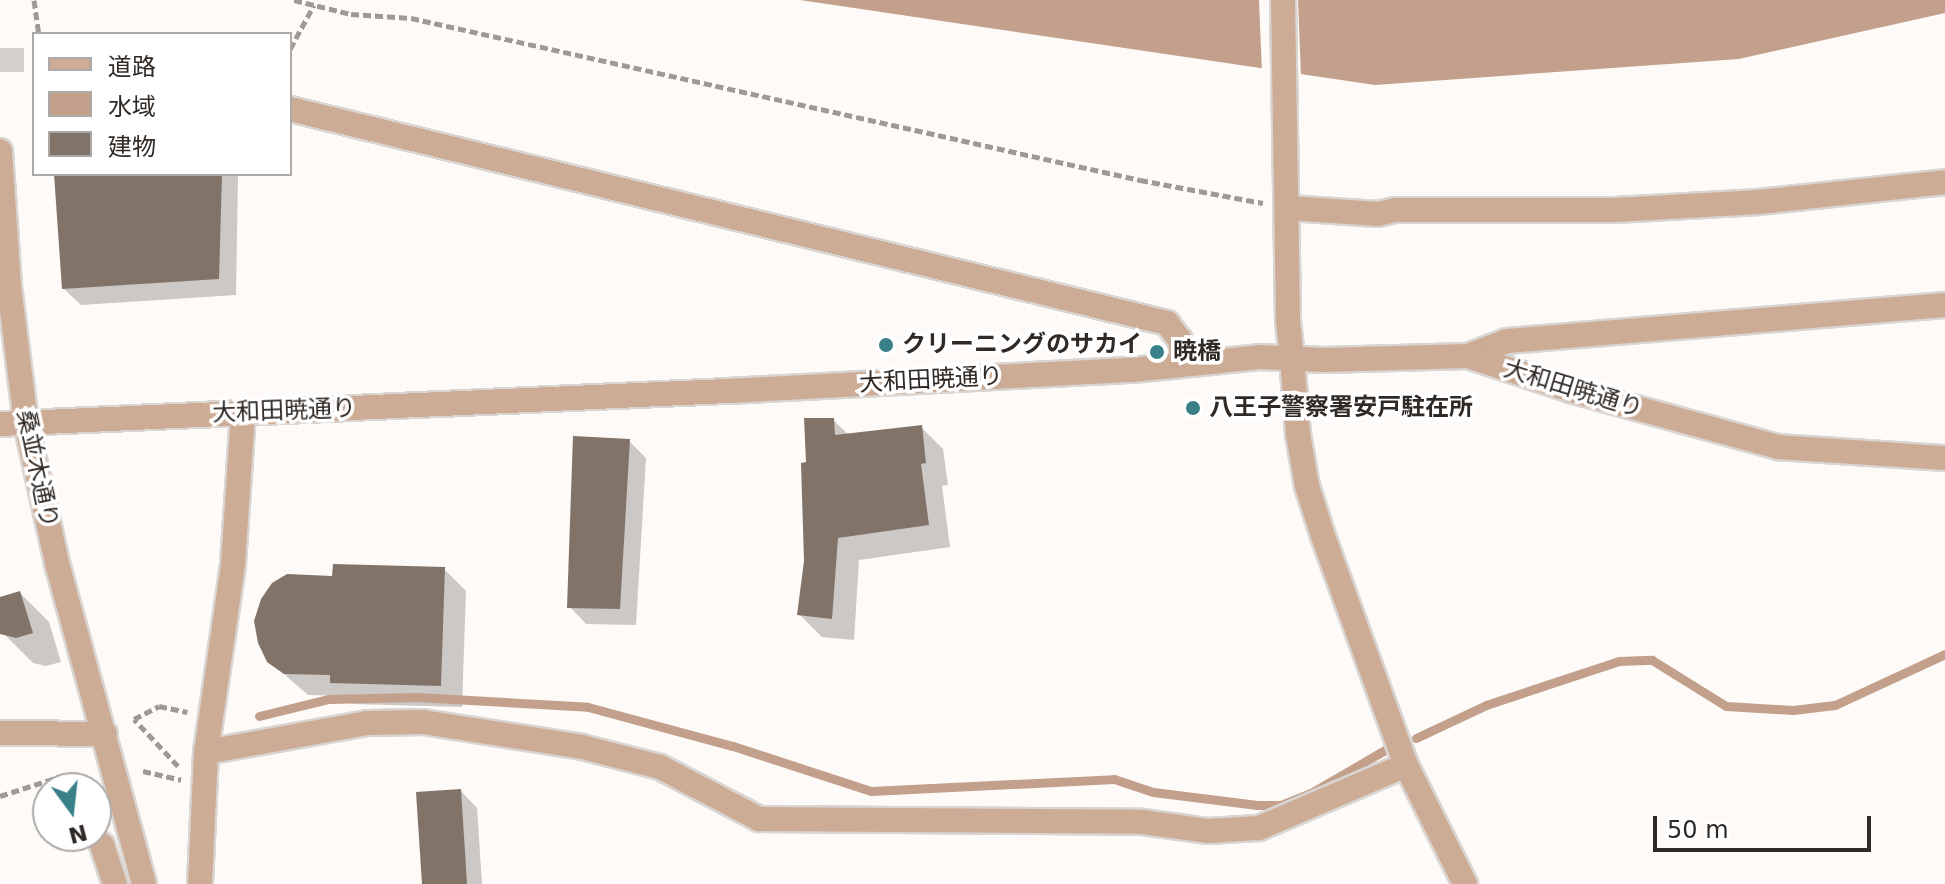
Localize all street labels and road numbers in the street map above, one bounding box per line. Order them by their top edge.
street label: 大和田暁通り [1500,354,1646,424]
street label: 大和田暁通り [858,362,1004,398]
street label: 大和田暁通り [212,394,356,428]
street label: 桑並木通り [10,407,64,531]

